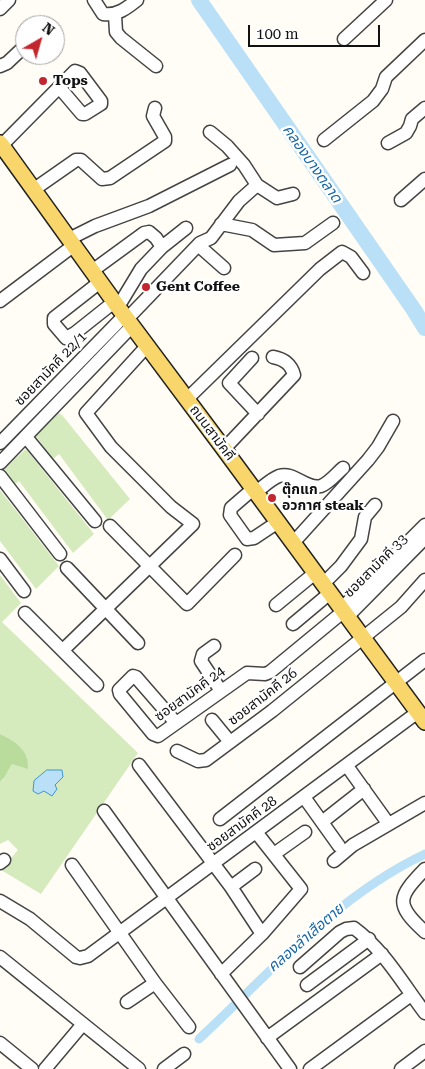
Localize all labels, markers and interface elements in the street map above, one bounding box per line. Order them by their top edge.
north arrow [15,15,65,65]
scale bar [250,15,382,47]
text: N [39,19,58,39]
text: 100 m [256,25,299,43]
place label: Tops [53,73,88,89]
marker: Tops [37,75,49,87]
water label: คลองบางตลาด [279,122,345,206]
place label: Gent Coffee [156,279,240,295]
marker: Gent Coffee [140,281,152,293]
street label: ซอยสามัคคี 22/1 [11,328,91,410]
street label: ถนนสามัคคี [186,402,238,464]
place label: ตุ๊กแก อวกาศ steak [282,482,364,514]
marker: ตุ๊กแก อวกาศ steak [266,492,278,504]
street label: ซอยสามัคคี 33 [341,531,411,601]
street label: ซอยสามัคคี 24 [152,663,228,725]
street label: ซอยสามัคคี 26 [225,665,301,729]
street label: ซอยสามัคคี 28 [204,793,280,855]
water label: คลองลำเสือตาย [264,900,348,976]

